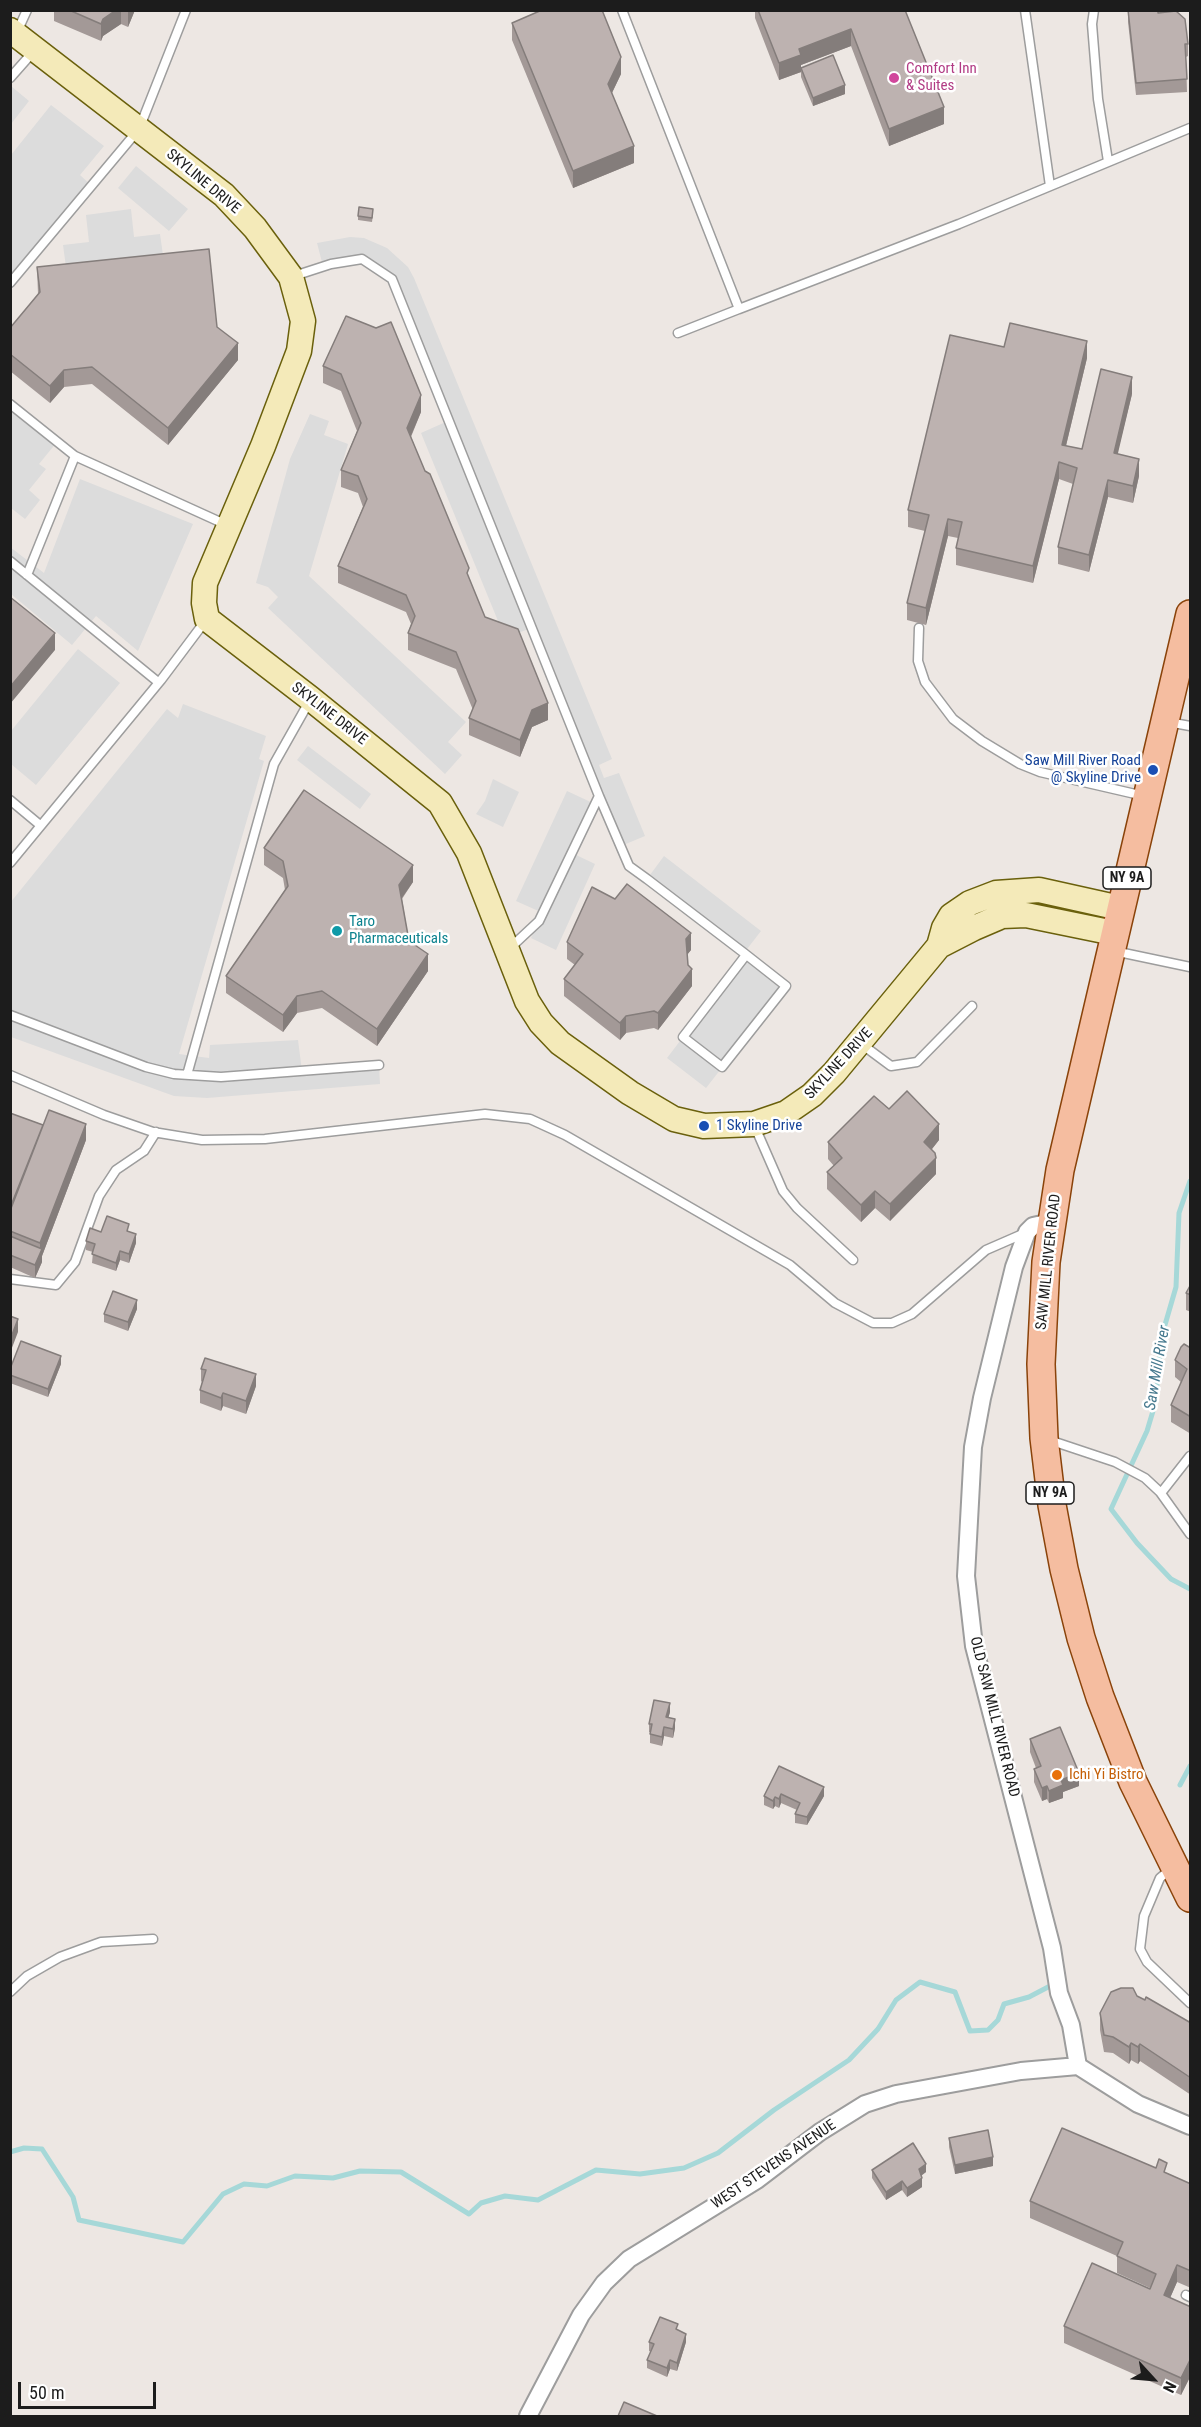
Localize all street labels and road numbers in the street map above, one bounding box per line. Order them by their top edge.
street label: SKYLINE DRIVE [162,146,244,218]
street label: SKYLINE DRIVE [288,679,370,749]
road number: NY 9A [1103,867,1151,889]
street label: SKYLINE DRIVE [801,1025,877,1103]
street label: SAW MILL RIVER ROAD [1033,1193,1065,1331]
road number: NY 9A [1026,1482,1074,1504]
street label: OLD SAW MILL RIVER ROAD [965,1635,1023,1799]
street label: WEST STEVENS AVENUE [708,2117,840,2213]

